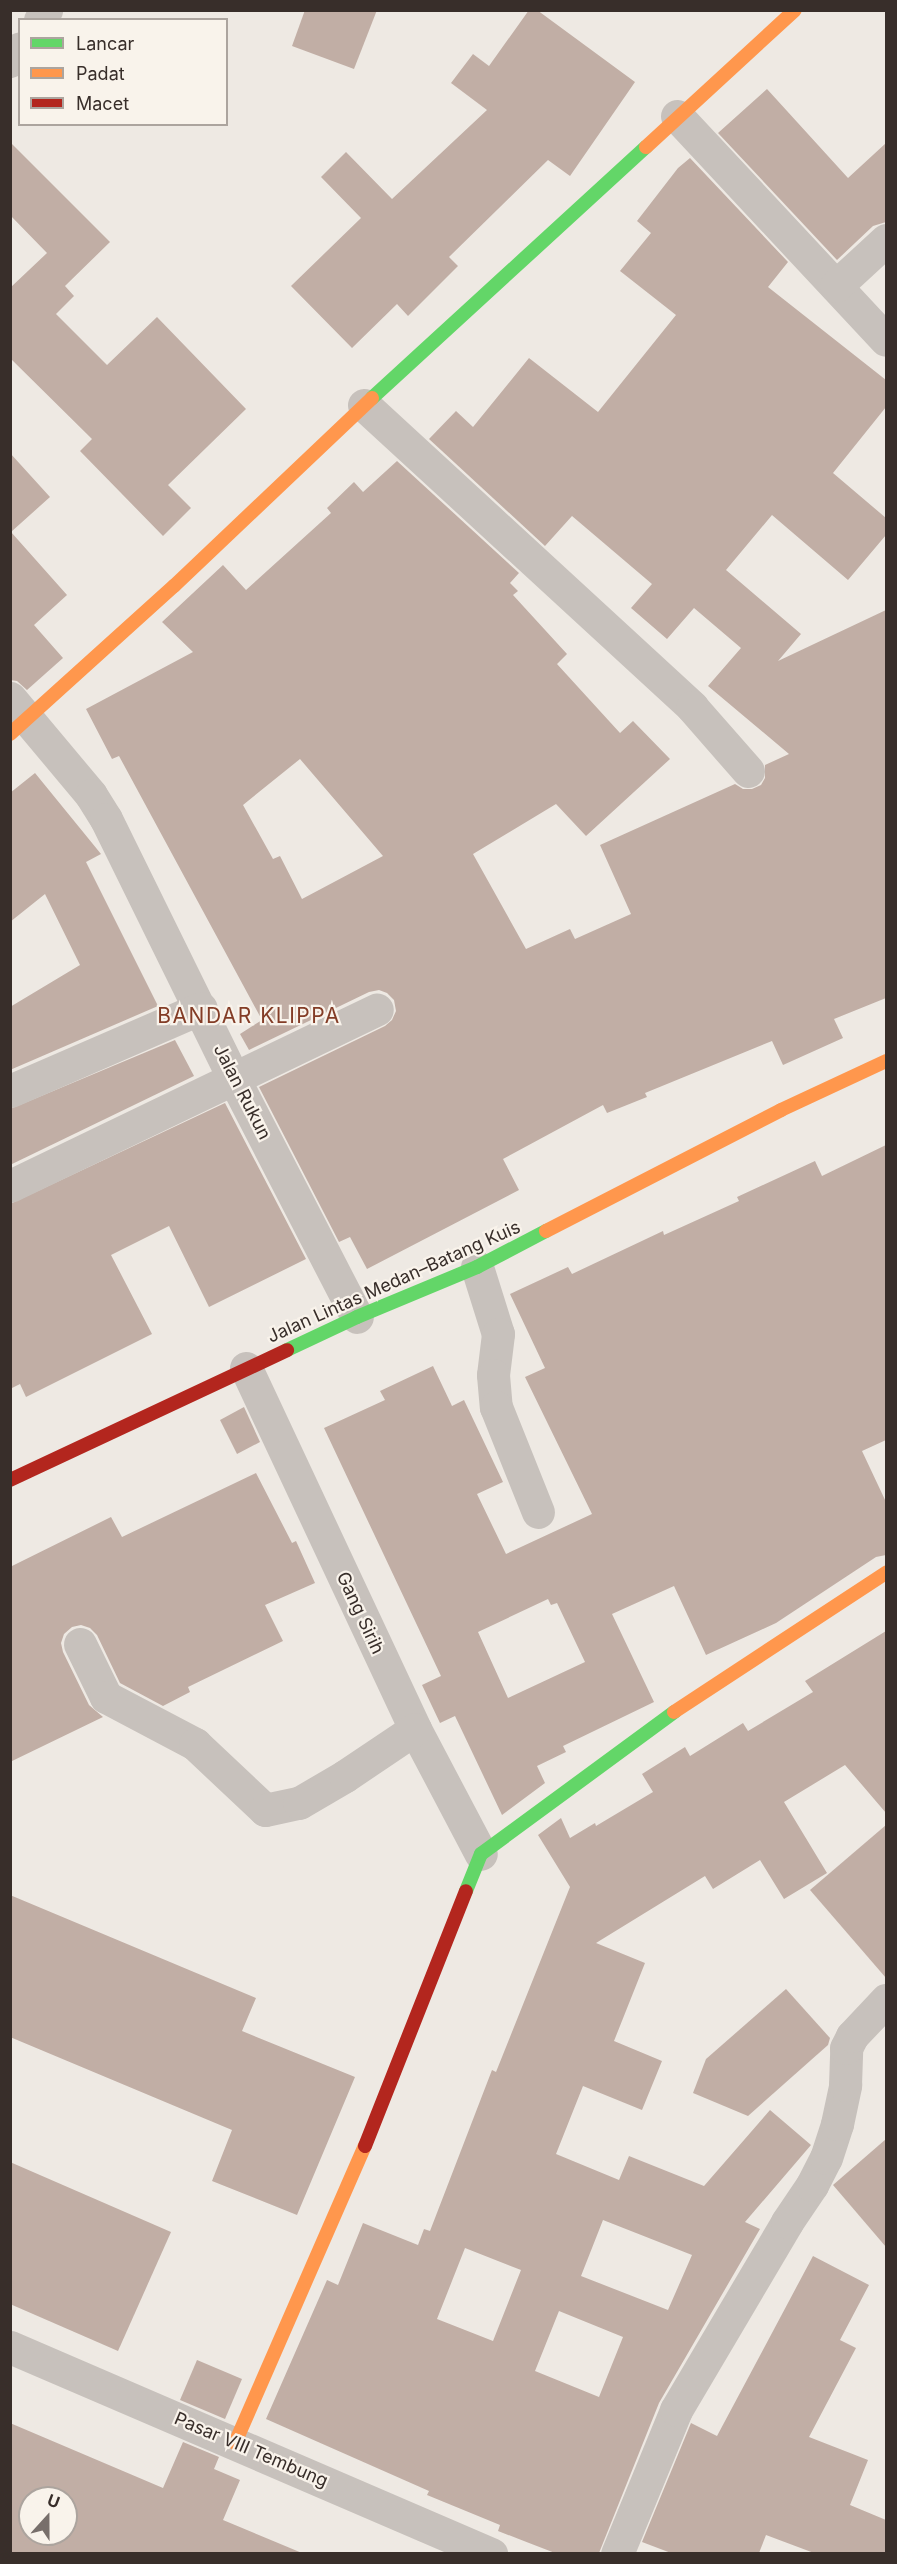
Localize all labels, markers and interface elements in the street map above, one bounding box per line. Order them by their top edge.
legend [18,18,228,126]
text: Lancar [76,33,134,54]
text: Padat [76,63,125,84]
text: Macet [76,93,129,114]
district label: BANDAR KLIPPA [157,1003,341,1029]
street label: Jalan Rukun [209,1041,275,1143]
street label: Jalan Lintas Medan–Batang Kuis [264,1216,524,1348]
street label: Gang Sirih [332,1568,388,1658]
street label: Pasar VIII Tembung [171,2408,331,2492]
north arrow [18,2486,78,2546]
text: U [45,2490,63,2512]

